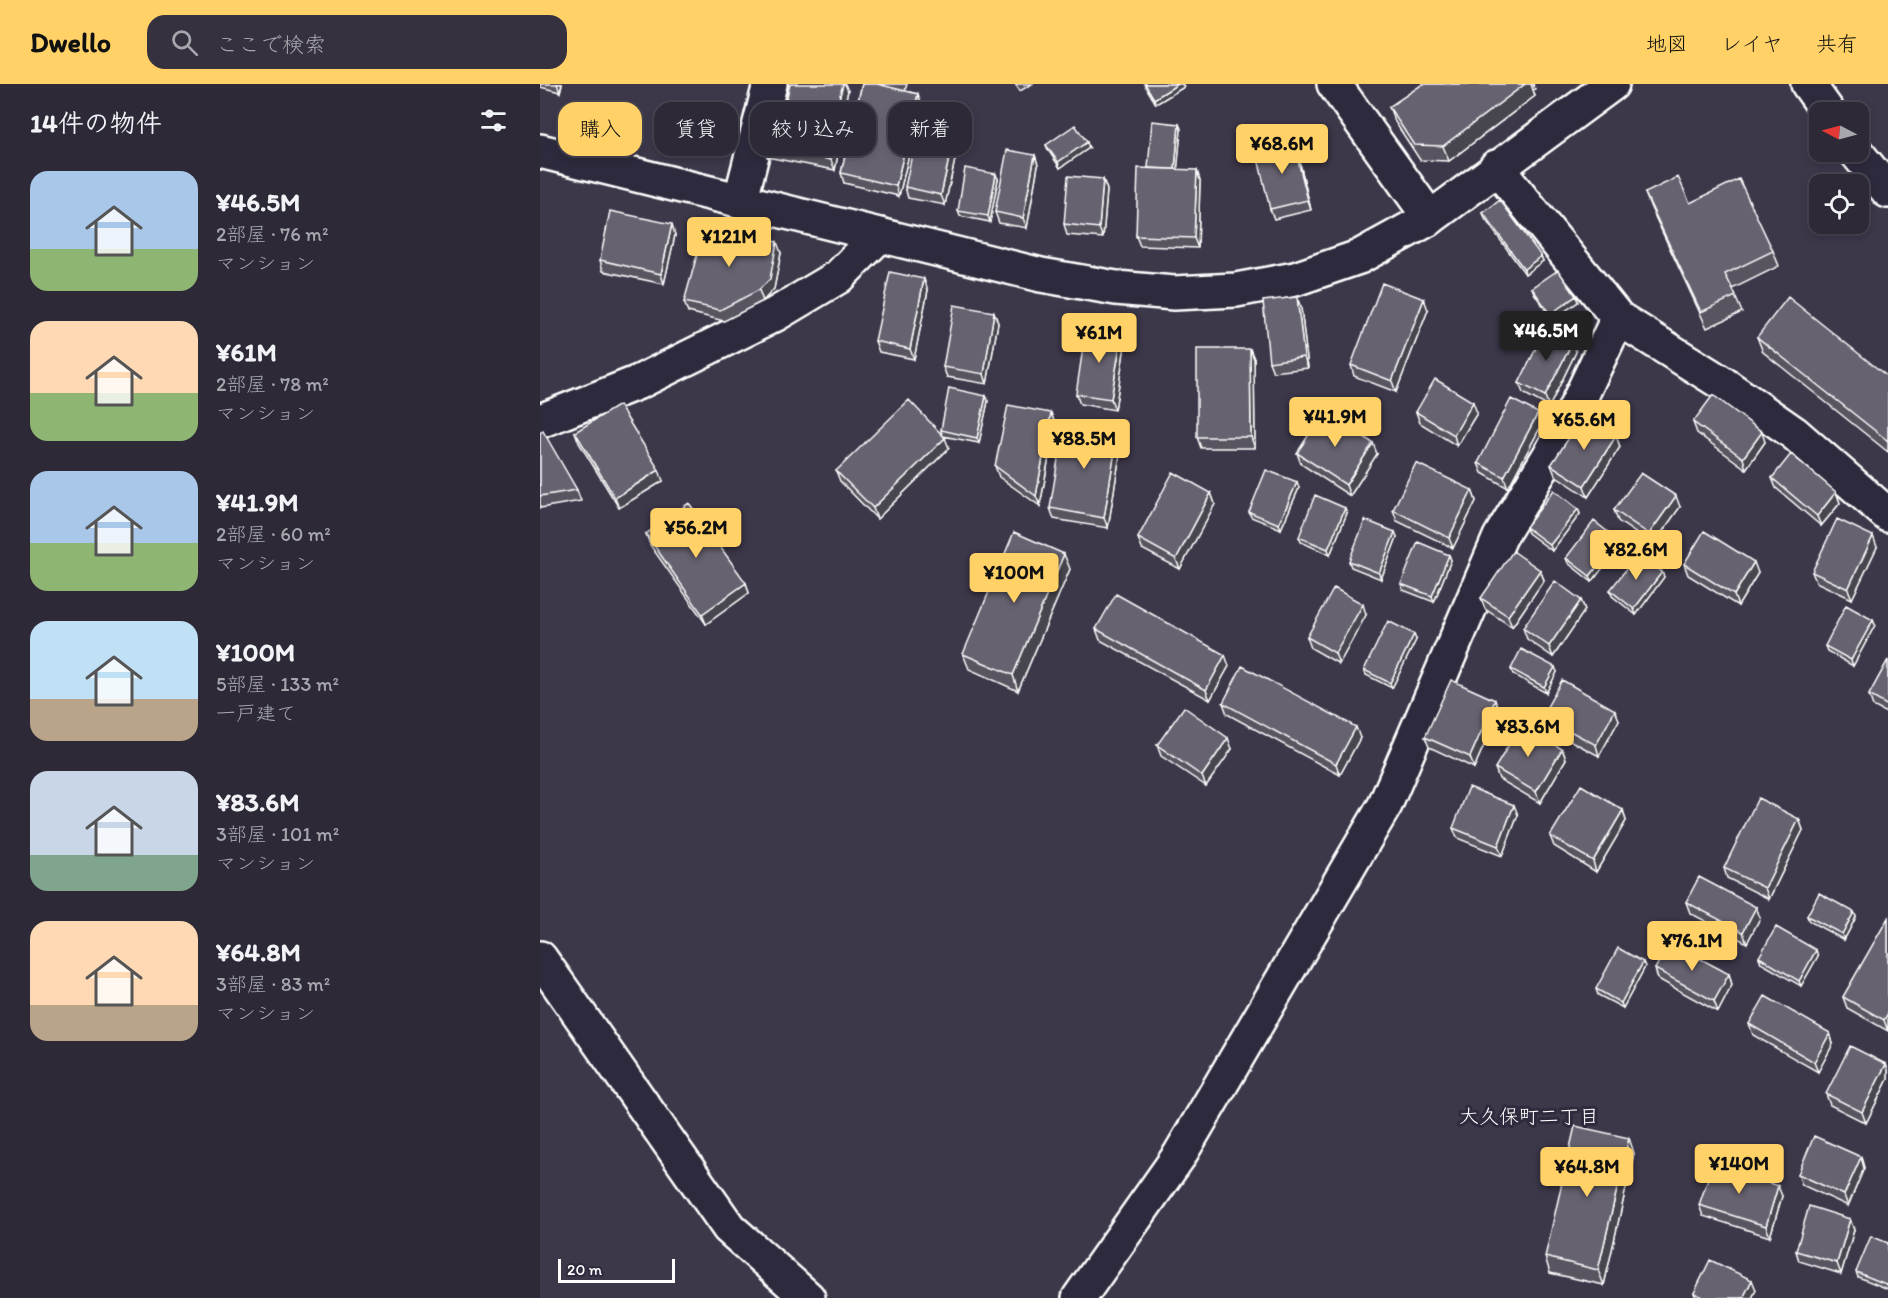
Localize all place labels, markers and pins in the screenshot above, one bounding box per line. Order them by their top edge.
pin: ¥68.6M [1233,124,1331,175]
pin: ¥121M [687,217,771,268]
pin: ¥46.5M [1497,311,1595,362]
pin: ¥61M [1063,313,1135,364]
pin: ¥41.9M [1286,397,1384,448]
pin: ¥65.6M [1535,400,1633,451]
pin: ¥88.5M [1035,419,1133,470]
pin: ¥56.2M [647,508,745,559]
pin: ¥82.6M [1587,530,1685,581]
pin: ¥100M [972,553,1056,604]
pin: ¥83.6M [1479,707,1577,758]
pin: ¥76.1M [1643,921,1741,972]
pin: ¥140M [1697,1144,1781,1195]
pin: ¥64.8M [1538,1147,1636,1198]

